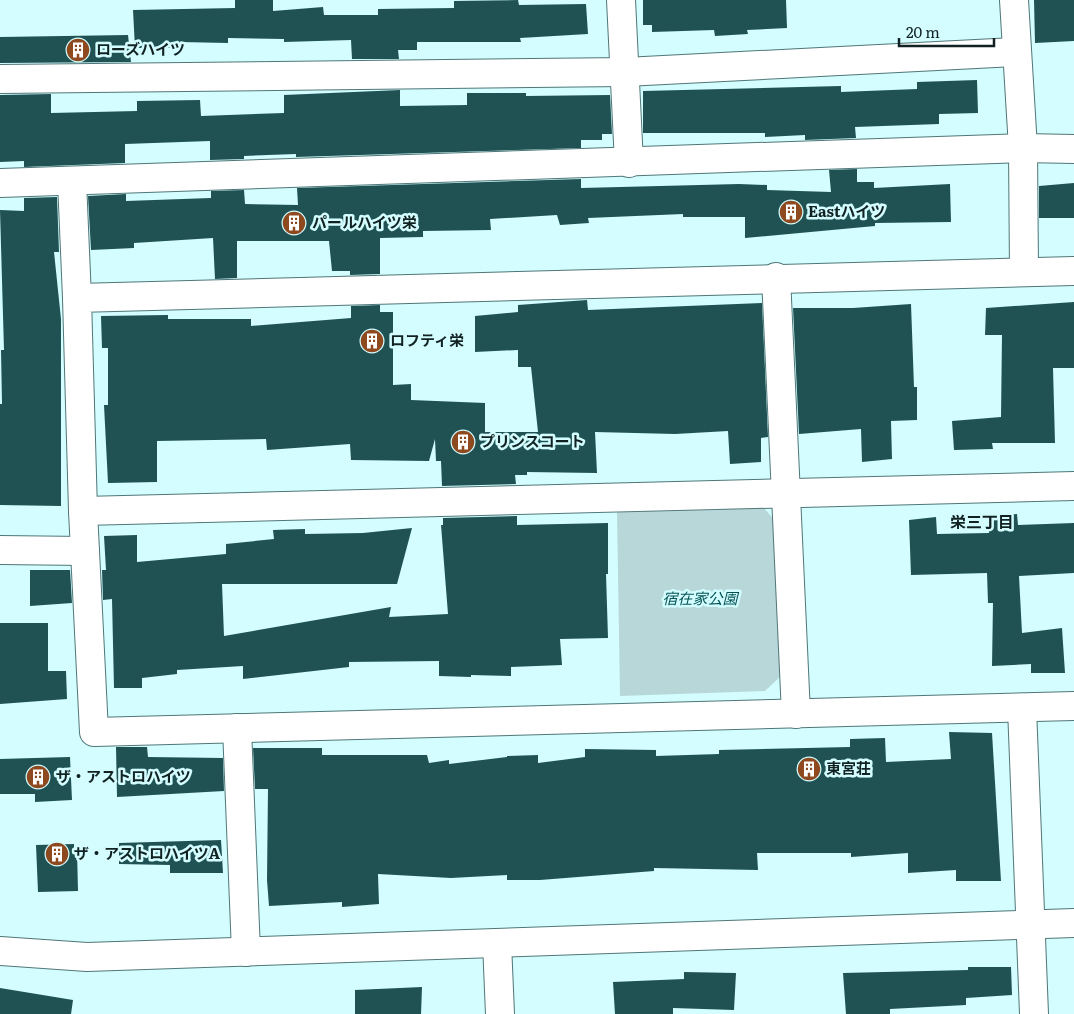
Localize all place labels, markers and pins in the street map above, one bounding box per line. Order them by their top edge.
building icon: ローズハイツ [65,37,91,63]
place label: ローズハイツ [96,37,185,60]
building icon: Eastハイツ [778,199,804,225]
place label: Eastハイツ [808,199,885,222]
building icon: パールハイツ栄 [281,210,307,236]
place label: パールハイツ栄 [312,210,417,233]
building icon: ロフティ栄 [359,328,385,354]
place label: ロフティ栄 [390,328,464,351]
building icon: プリンスコート [450,429,476,455]
place label: プリンスコート [480,429,585,452]
building icon: 東宮荘 [796,756,822,782]
place label: 東宮荘 [826,756,871,779]
building icon: ザ・アストロハイツ [25,764,51,790]
place label: ザ・アストロハイツ [56,764,191,787]
building icon: ザ・アストロハイツA [44,841,70,867]
place label: ザ・アストロハイツA [74,841,221,864]

